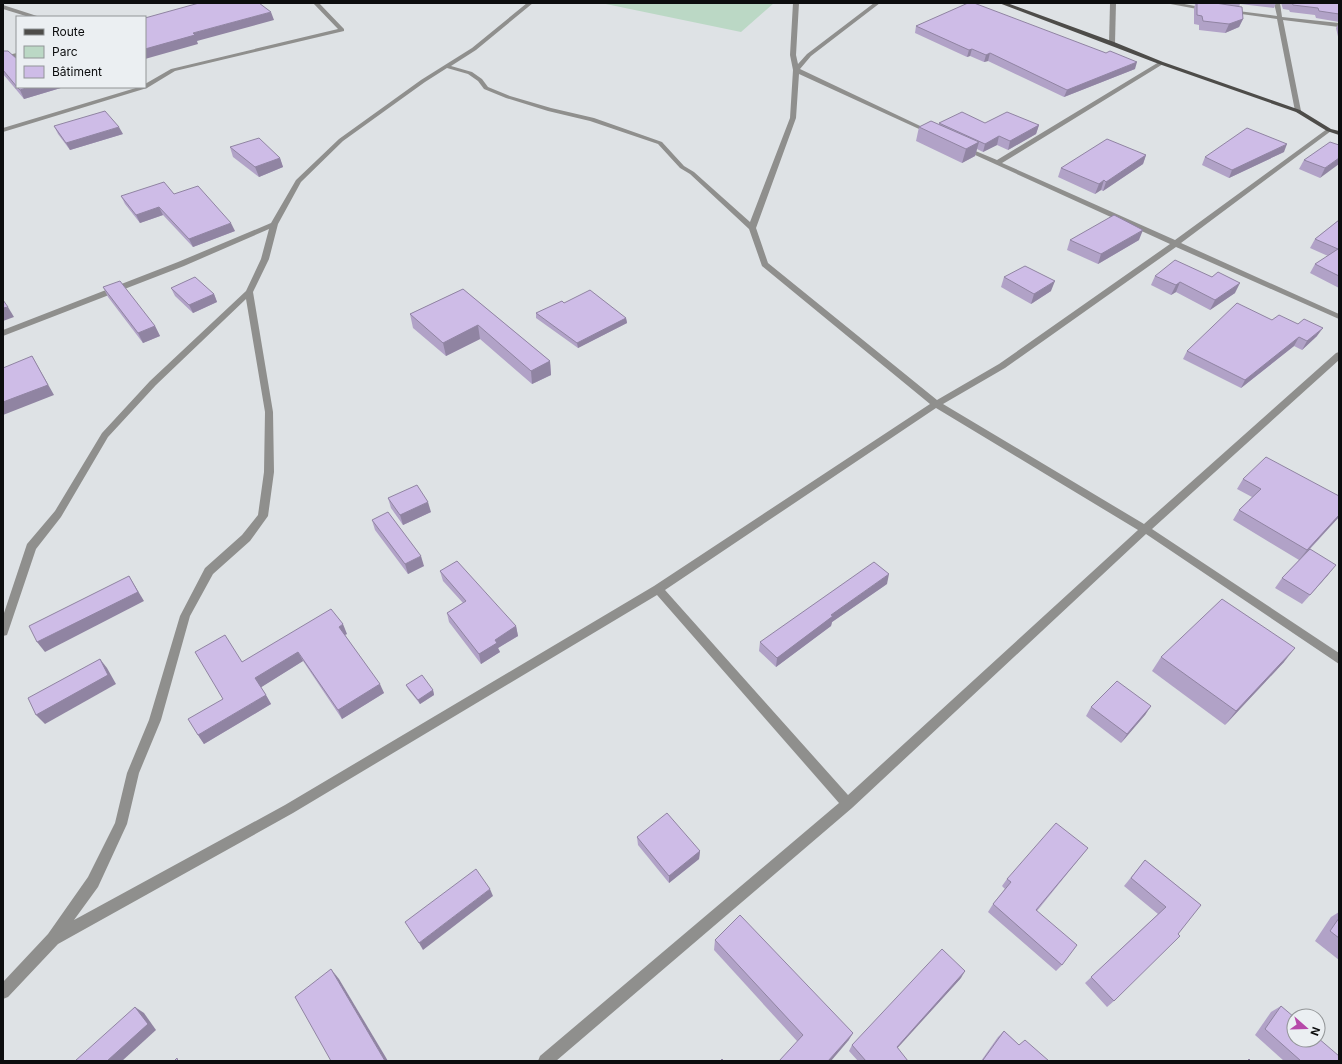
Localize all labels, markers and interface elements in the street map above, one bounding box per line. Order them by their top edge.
legend [16,16,146,88]
text: Route [52,24,85,39]
text: Parc [52,44,78,59]
text: Bâtiment [52,64,102,79]
north arrow [1286,1008,1326,1048]
text: N [1307,1025,1323,1038]

